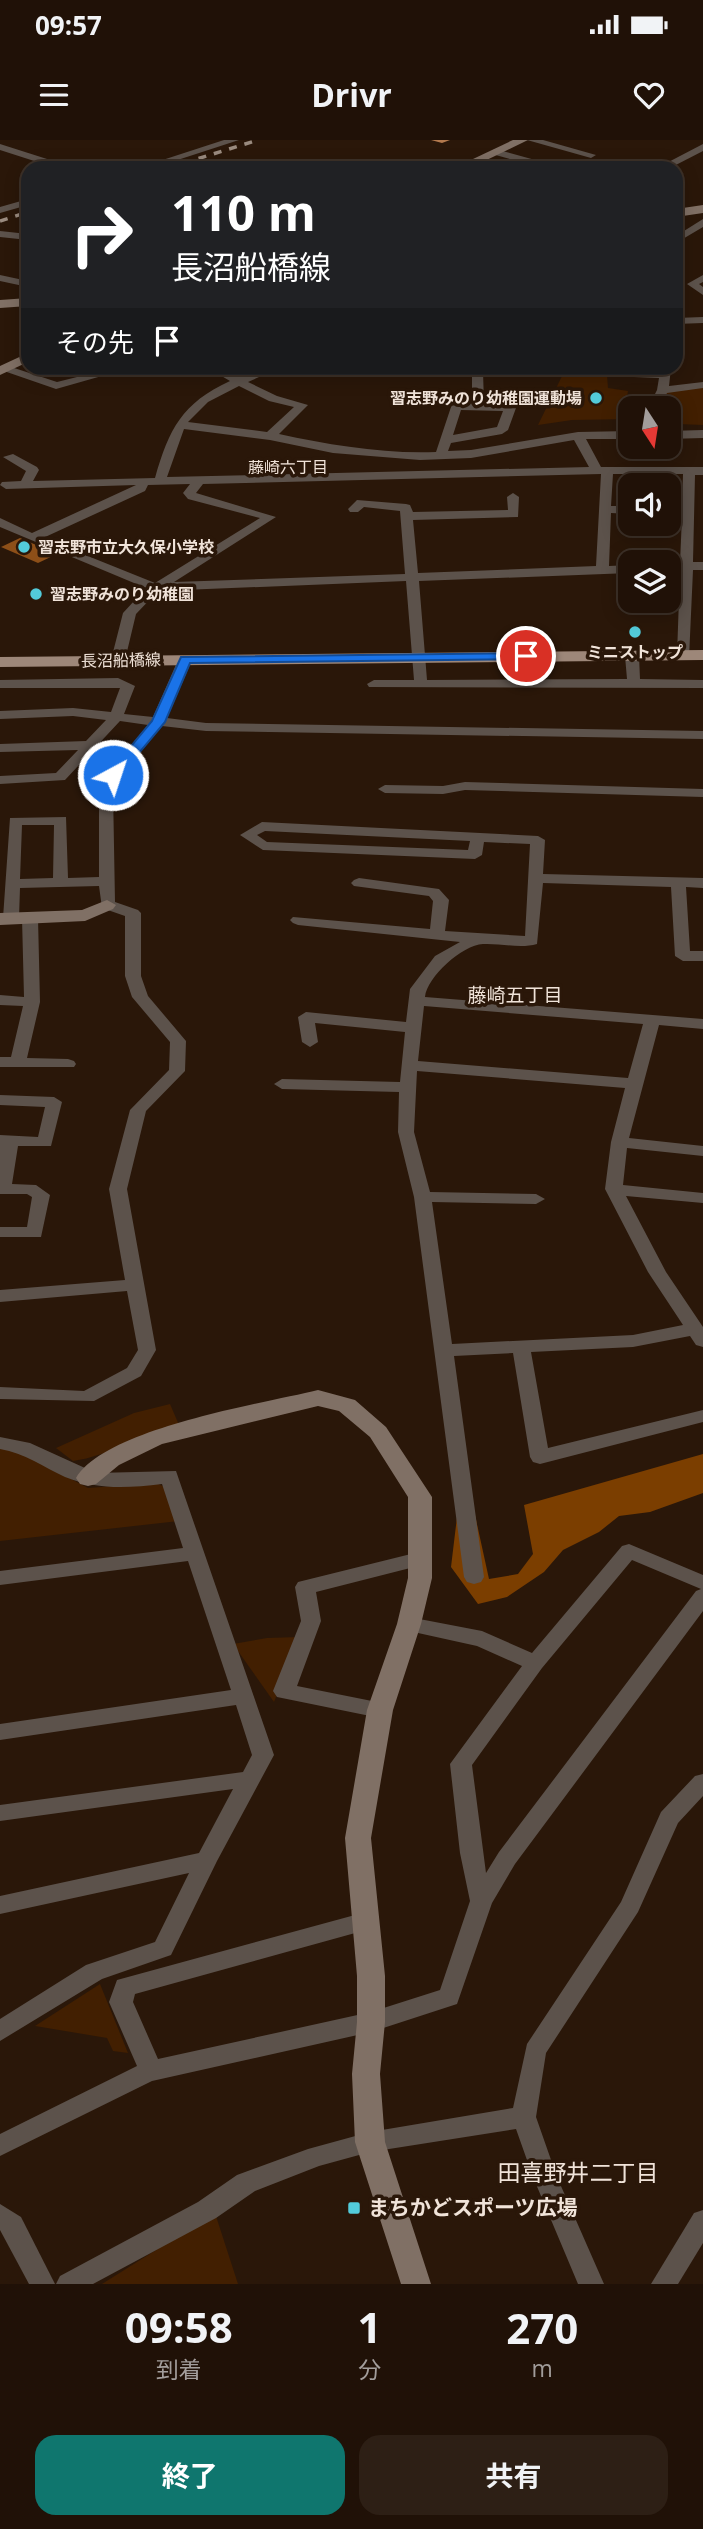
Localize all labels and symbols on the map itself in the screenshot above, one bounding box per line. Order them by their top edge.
place label: 習志野みのり幼稚園運動場 [390,387,582,409]
marker: 習志野みのり幼稚園運動場 [588,390,604,406]
north arrow [618,396,681,458]
district label: 藤崎六丁目 [248,456,328,478]
place label: 習志野市立大久保小学校 [38,536,214,558]
marker: 習志野市立大久保小学校 [16,539,32,555]
place label: 習志野みのり幼稚園 [50,583,194,605]
marker: 習志野みのり幼稚園 [28,586,44,602]
marker: ミニストップ [627,624,643,640]
pin [496,626,556,686]
place label: ミニストップ [587,641,683,663]
street label: 長沼船橋線 [81,648,161,672]
position arrow [76,738,150,812]
district label: 藤崎五丁目 [467,982,563,1008]
district label: 田喜野井二丁目 [498,2156,659,2188]
place label: まちかどスポーツ広場 [368,2193,578,2221]
marker: まちかどスポーツ広場 [346,2200,362,2216]

